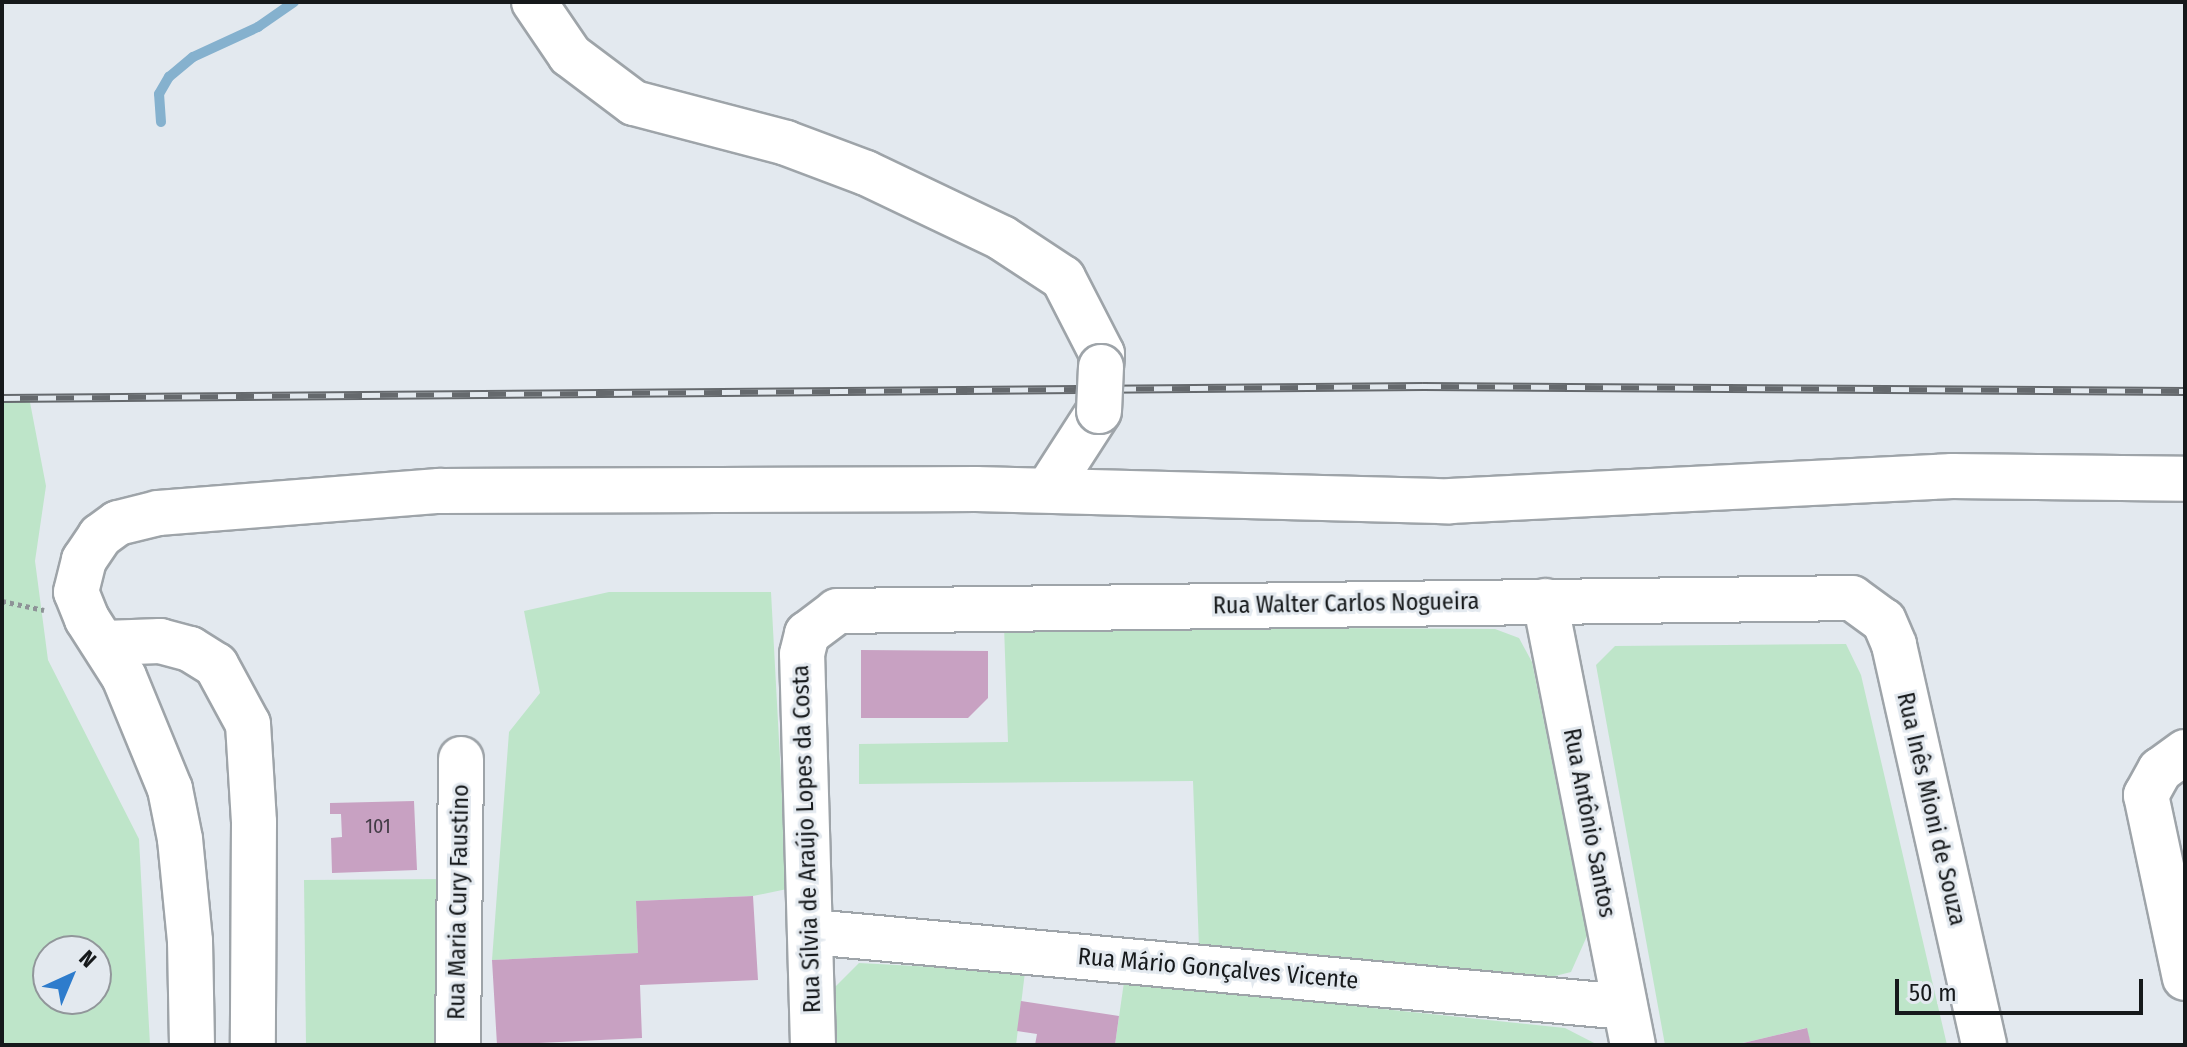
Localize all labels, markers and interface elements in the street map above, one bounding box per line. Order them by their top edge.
street label: Rua Walter Carlos Nogueira [1213,587,1479,621]
street label: Rua Sílvia de Araújo Lopes da Costa [787,665,827,1013]
street label: Rua Inês Mioni de Souza [1890,690,1972,928]
street label: Rua Antônio Santos [1557,726,1621,920]
street label: Rua Maria Cury Faustino [443,784,475,1020]
house number: 101 [365,814,391,838]
north arrow [32,935,112,1015]
street label: Rua Mário Gonçalves Vicente [1077,942,1359,996]
text: N [74,945,102,973]
scale bar [1899,963,2147,1013]
text: 50 m [1909,979,1957,1007]

